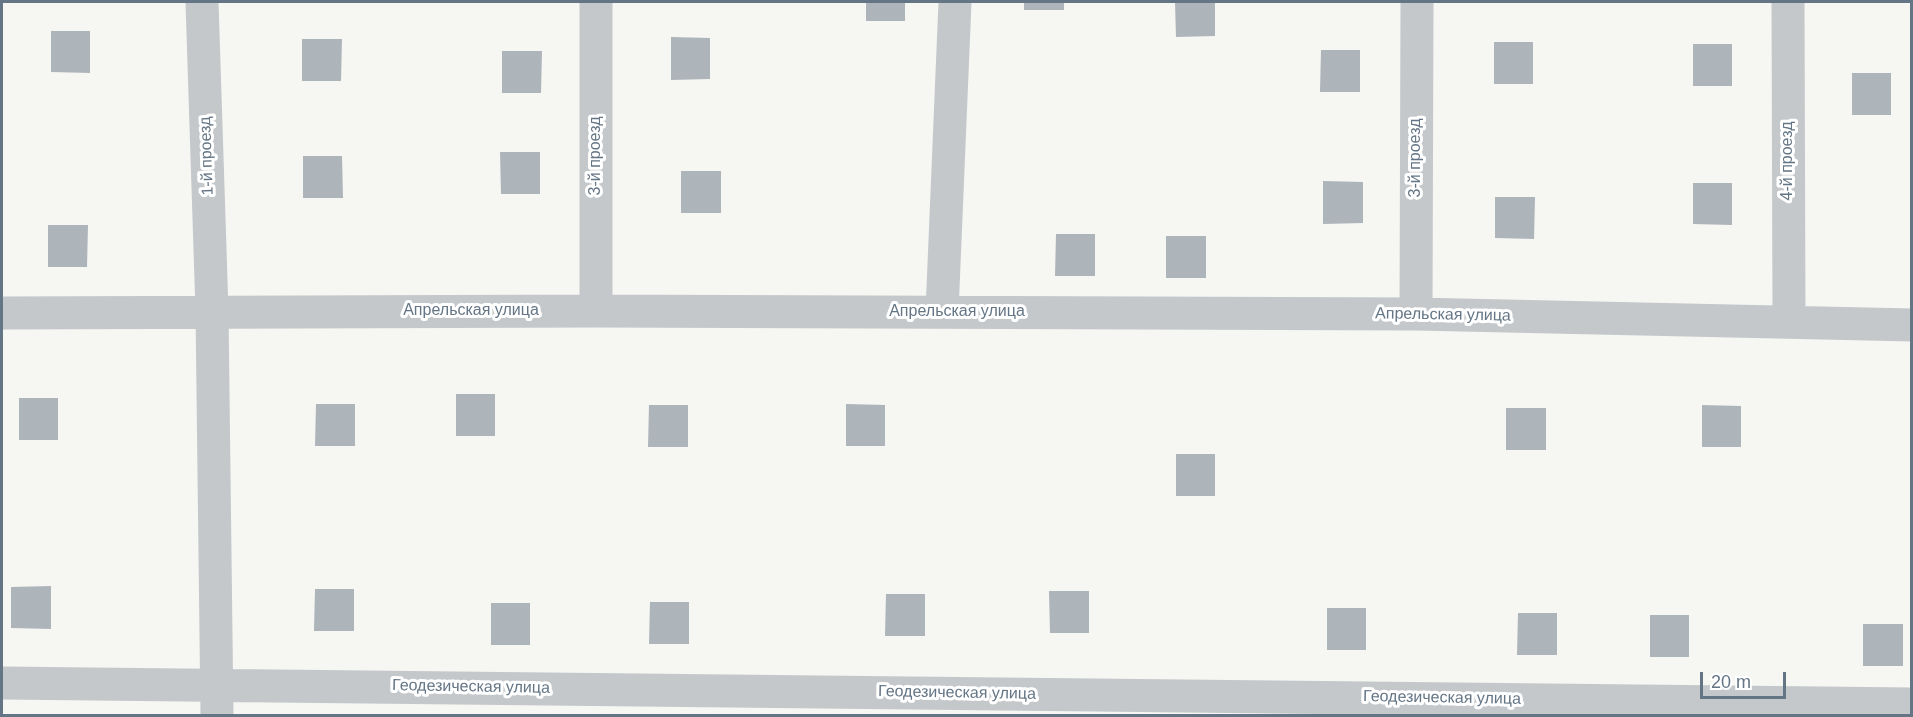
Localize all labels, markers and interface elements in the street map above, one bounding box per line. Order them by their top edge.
street label: 1-й проезд [196,116,218,196]
street label: 3-й проезд [586,117,606,195]
street label: 3-й проезд [1406,119,1426,197]
street label: 4-й проезд [1778,122,1798,200]
street label: Апрельская улица [403,301,539,321]
street label: Апрельская улица [889,302,1025,322]
street label: Апрельская улица [1375,304,1511,326]
scale bar [1703,660,1788,698]
text: 20 m [1711,672,1751,692]
street label: Геодезическая улица [392,676,550,698]
street label: Геодезическая улица [878,682,1036,704]
street label: Геодезическая улица [1363,687,1521,709]

